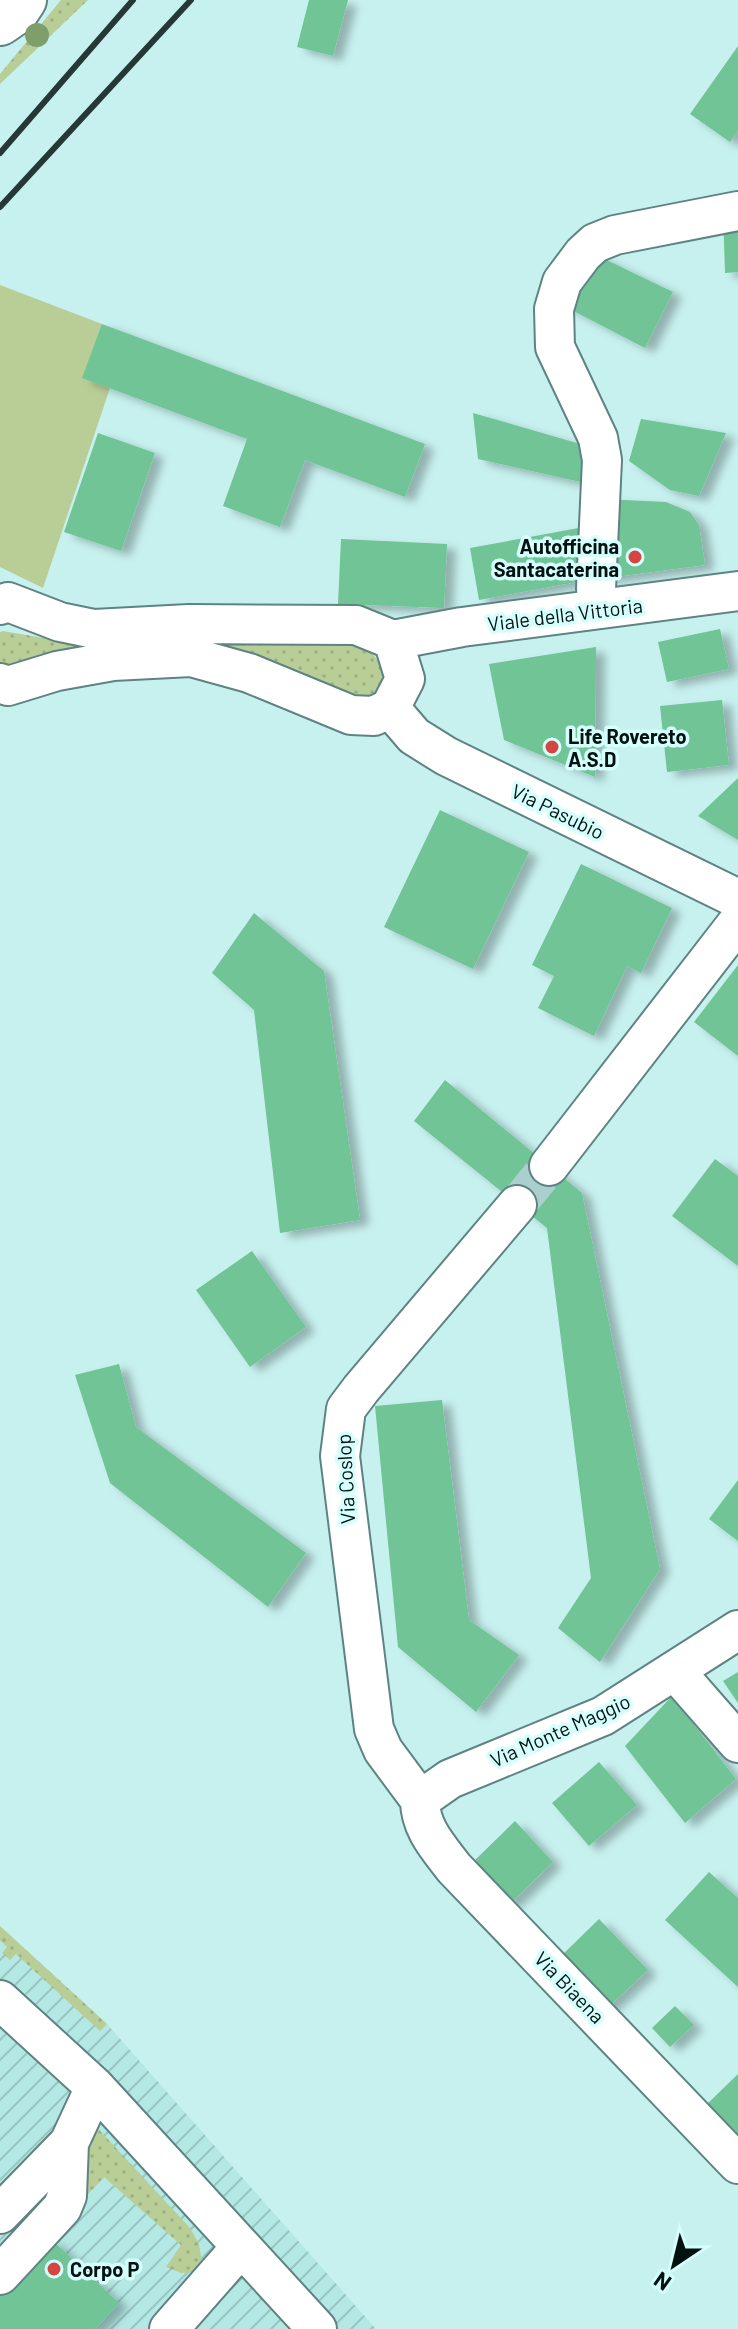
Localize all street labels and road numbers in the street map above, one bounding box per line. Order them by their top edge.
street label: Viale della Vittoria [486,593,644,635]
street label: Via Pasubio [508,778,608,844]
street label: Via Coslop [331,1433,359,1525]
street label: Via Monte Maggio [486,1688,634,1772]
street label: Via Biaena [530,1946,610,2028]

